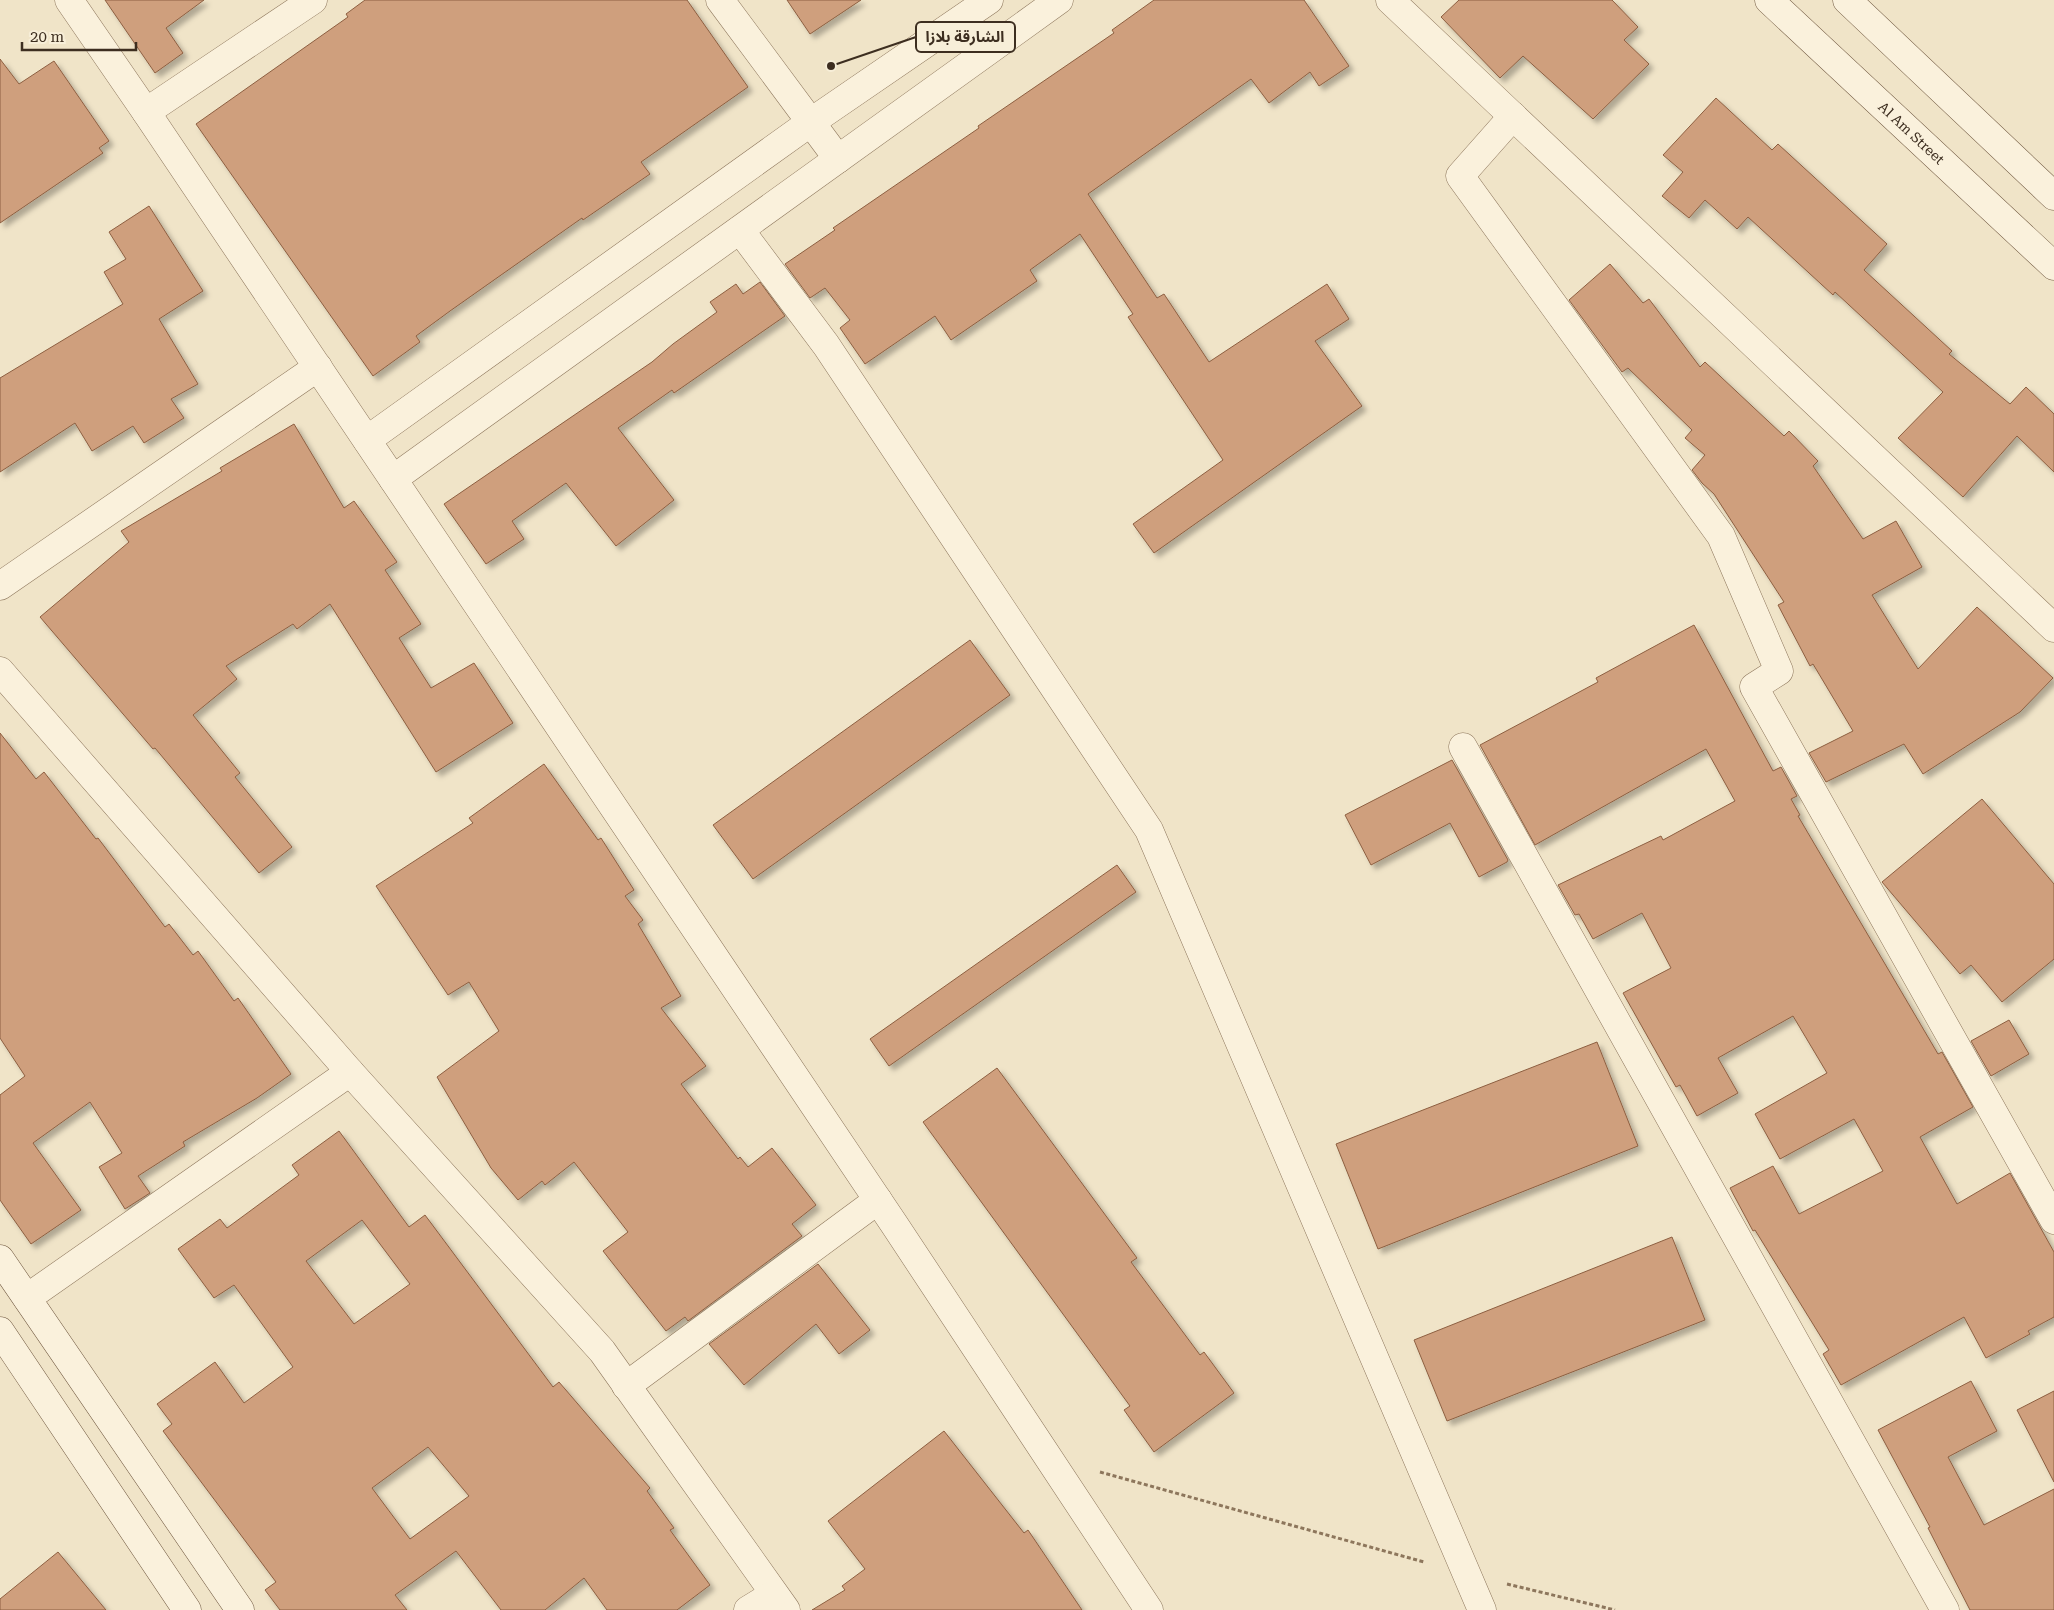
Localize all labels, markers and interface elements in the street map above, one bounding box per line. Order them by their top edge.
scale bar [22,20,136,52]
callout: الشارقة بلازا [916,22,1015,52]
text: 20 m [30,28,65,46]
text: الشارقة بلازا [926,28,1004,46]
street label: Al Am Street [1875,98,1948,168]

